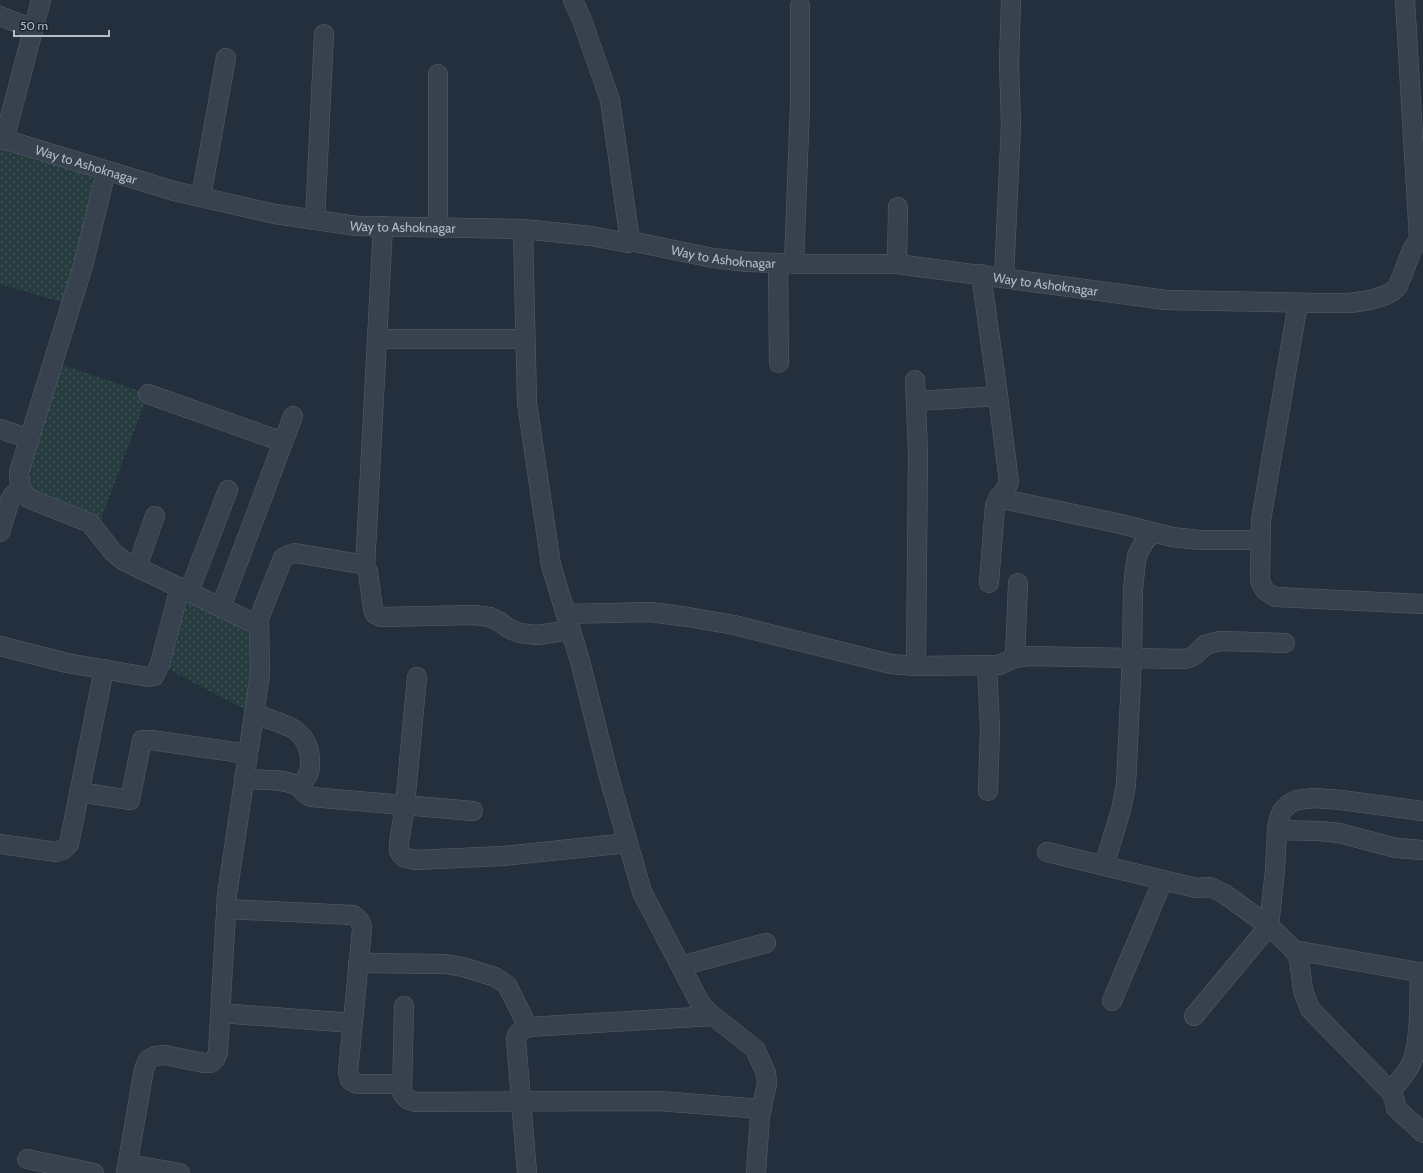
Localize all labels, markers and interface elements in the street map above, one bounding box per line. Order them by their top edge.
scale bar [14,12,109,38]
text: 50 m [20,18,48,33]
street label: Way to Ashoknagar [33,141,140,188]
street label: Way to Ashoknagar [349,217,456,236]
street label: Way to Ashoknagar [670,242,777,271]
street label: Way to Ashoknagar [992,269,1100,299]

